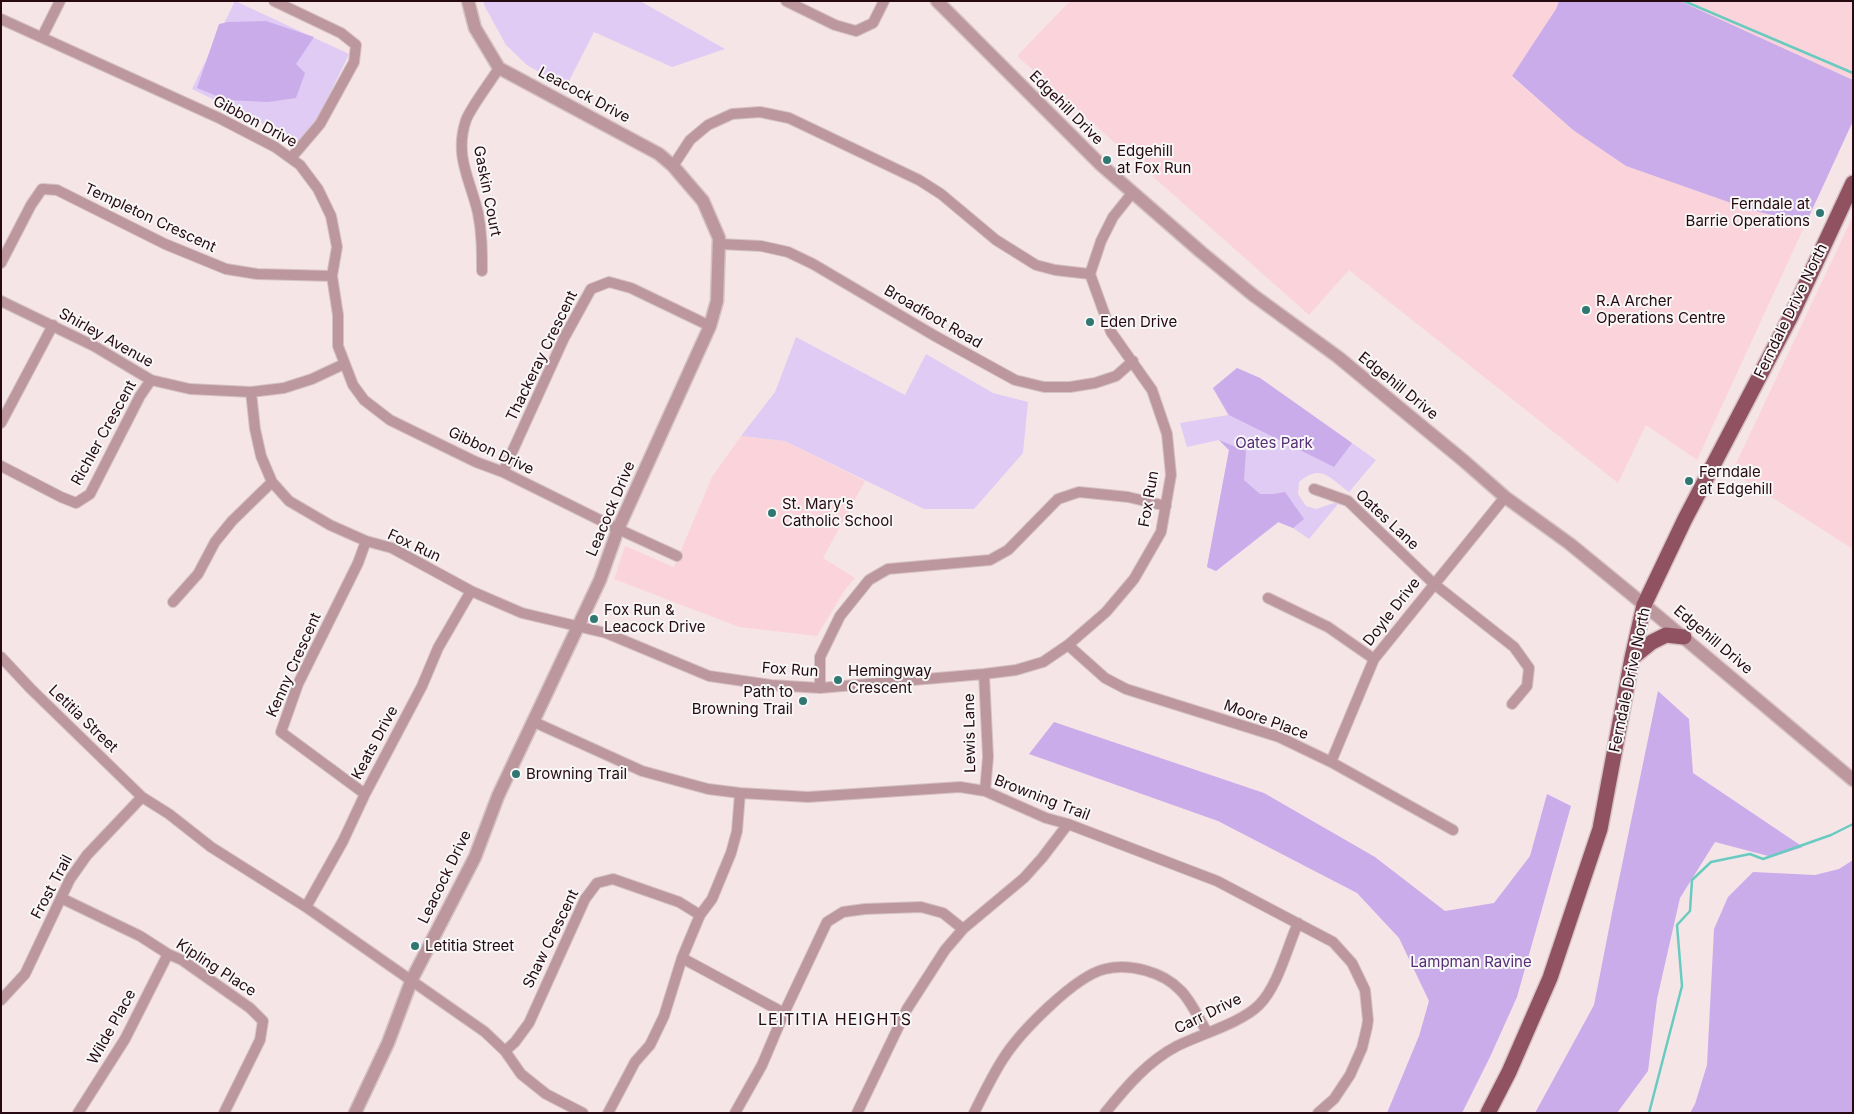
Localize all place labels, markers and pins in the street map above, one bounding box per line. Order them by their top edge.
place label: Edgehill at Fox Run [1117,142,1191,177]
marker: Edgehill at Fox Run [1101,154,1113,166]
place label: Ferndale at Barrie Operations [1686,195,1810,230]
marker: Ferndale at Barrie Operations [1814,207,1826,219]
place label: R.A Archer Operations Centre [1596,292,1726,327]
marker: R.A Archer Operations Centre [1580,304,1592,316]
place label: Eden Drive [1100,313,1177,331]
marker: Eden Drive [1084,316,1096,328]
place label: Ferndale at Edgehill [1699,463,1772,498]
marker: Ferndale at Edgehill [1683,475,1695,487]
place label: St. Mary's Catholic School [782,495,893,530]
marker: St. Mary's Catholic School [766,507,778,519]
place label: Fox Run & Leacock Drive [604,601,706,636]
marker: Fox Run & Leacock Drive [588,613,600,625]
place label: Hemingway Crescent [848,662,932,697]
marker: Hemingway Crescent [832,674,844,686]
place label: Path to Browning Trail [692,683,793,718]
marker: Path to Browning Trail [797,695,809,707]
place label: Browning Trail [526,765,627,783]
marker: Browning Trail [510,768,522,780]
place label: Letitia Street [425,937,514,955]
marker: Letitia Street [409,940,421,952]

